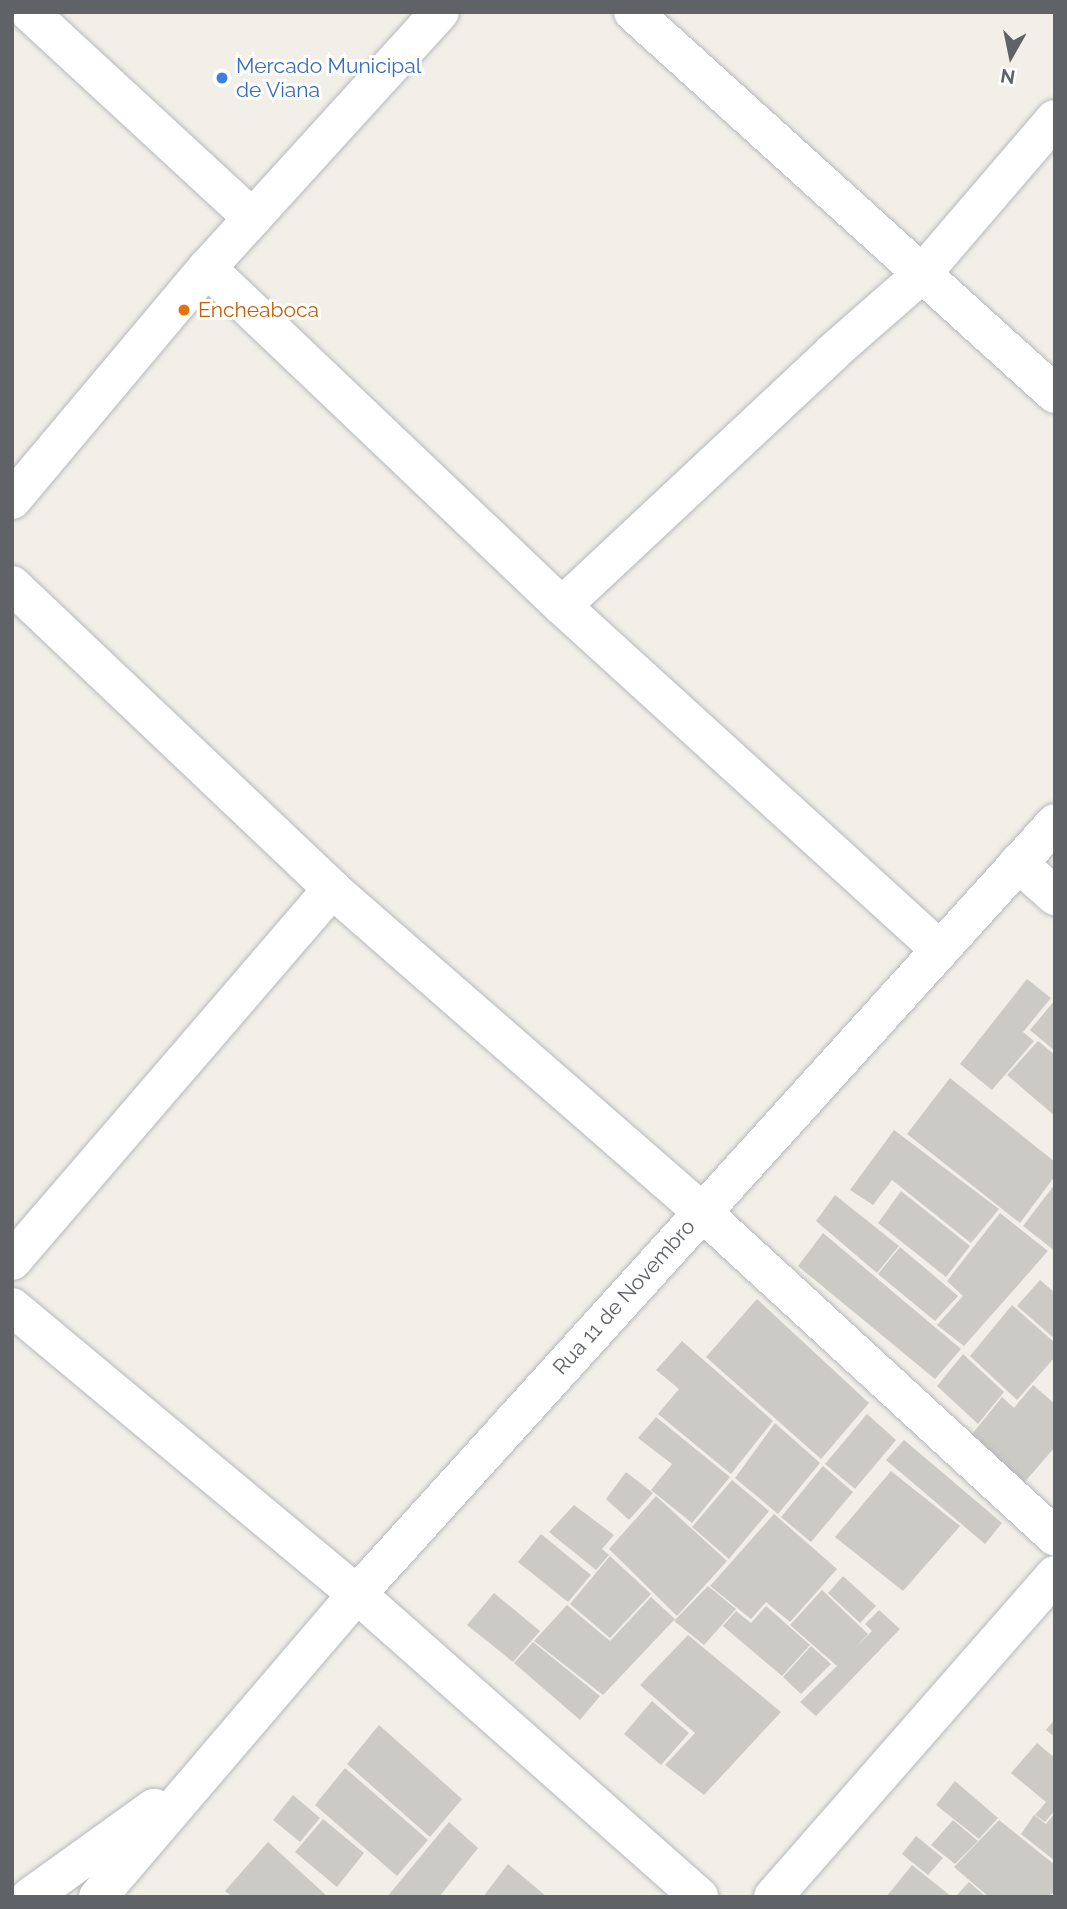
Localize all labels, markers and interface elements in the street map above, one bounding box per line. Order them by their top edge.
north arrow [976,21,1046,91]
place label: Mercado Municipal de Viana [236,53,421,103]
text: N [999,65,1017,89]
marker: Mercado Municipal de Viana [214,70,230,86]
place label: Encheaboca [198,297,319,323]
marker: Encheaboca [176,302,192,318]
street label: Rua 11 de Novembro [548,1214,700,1380]

